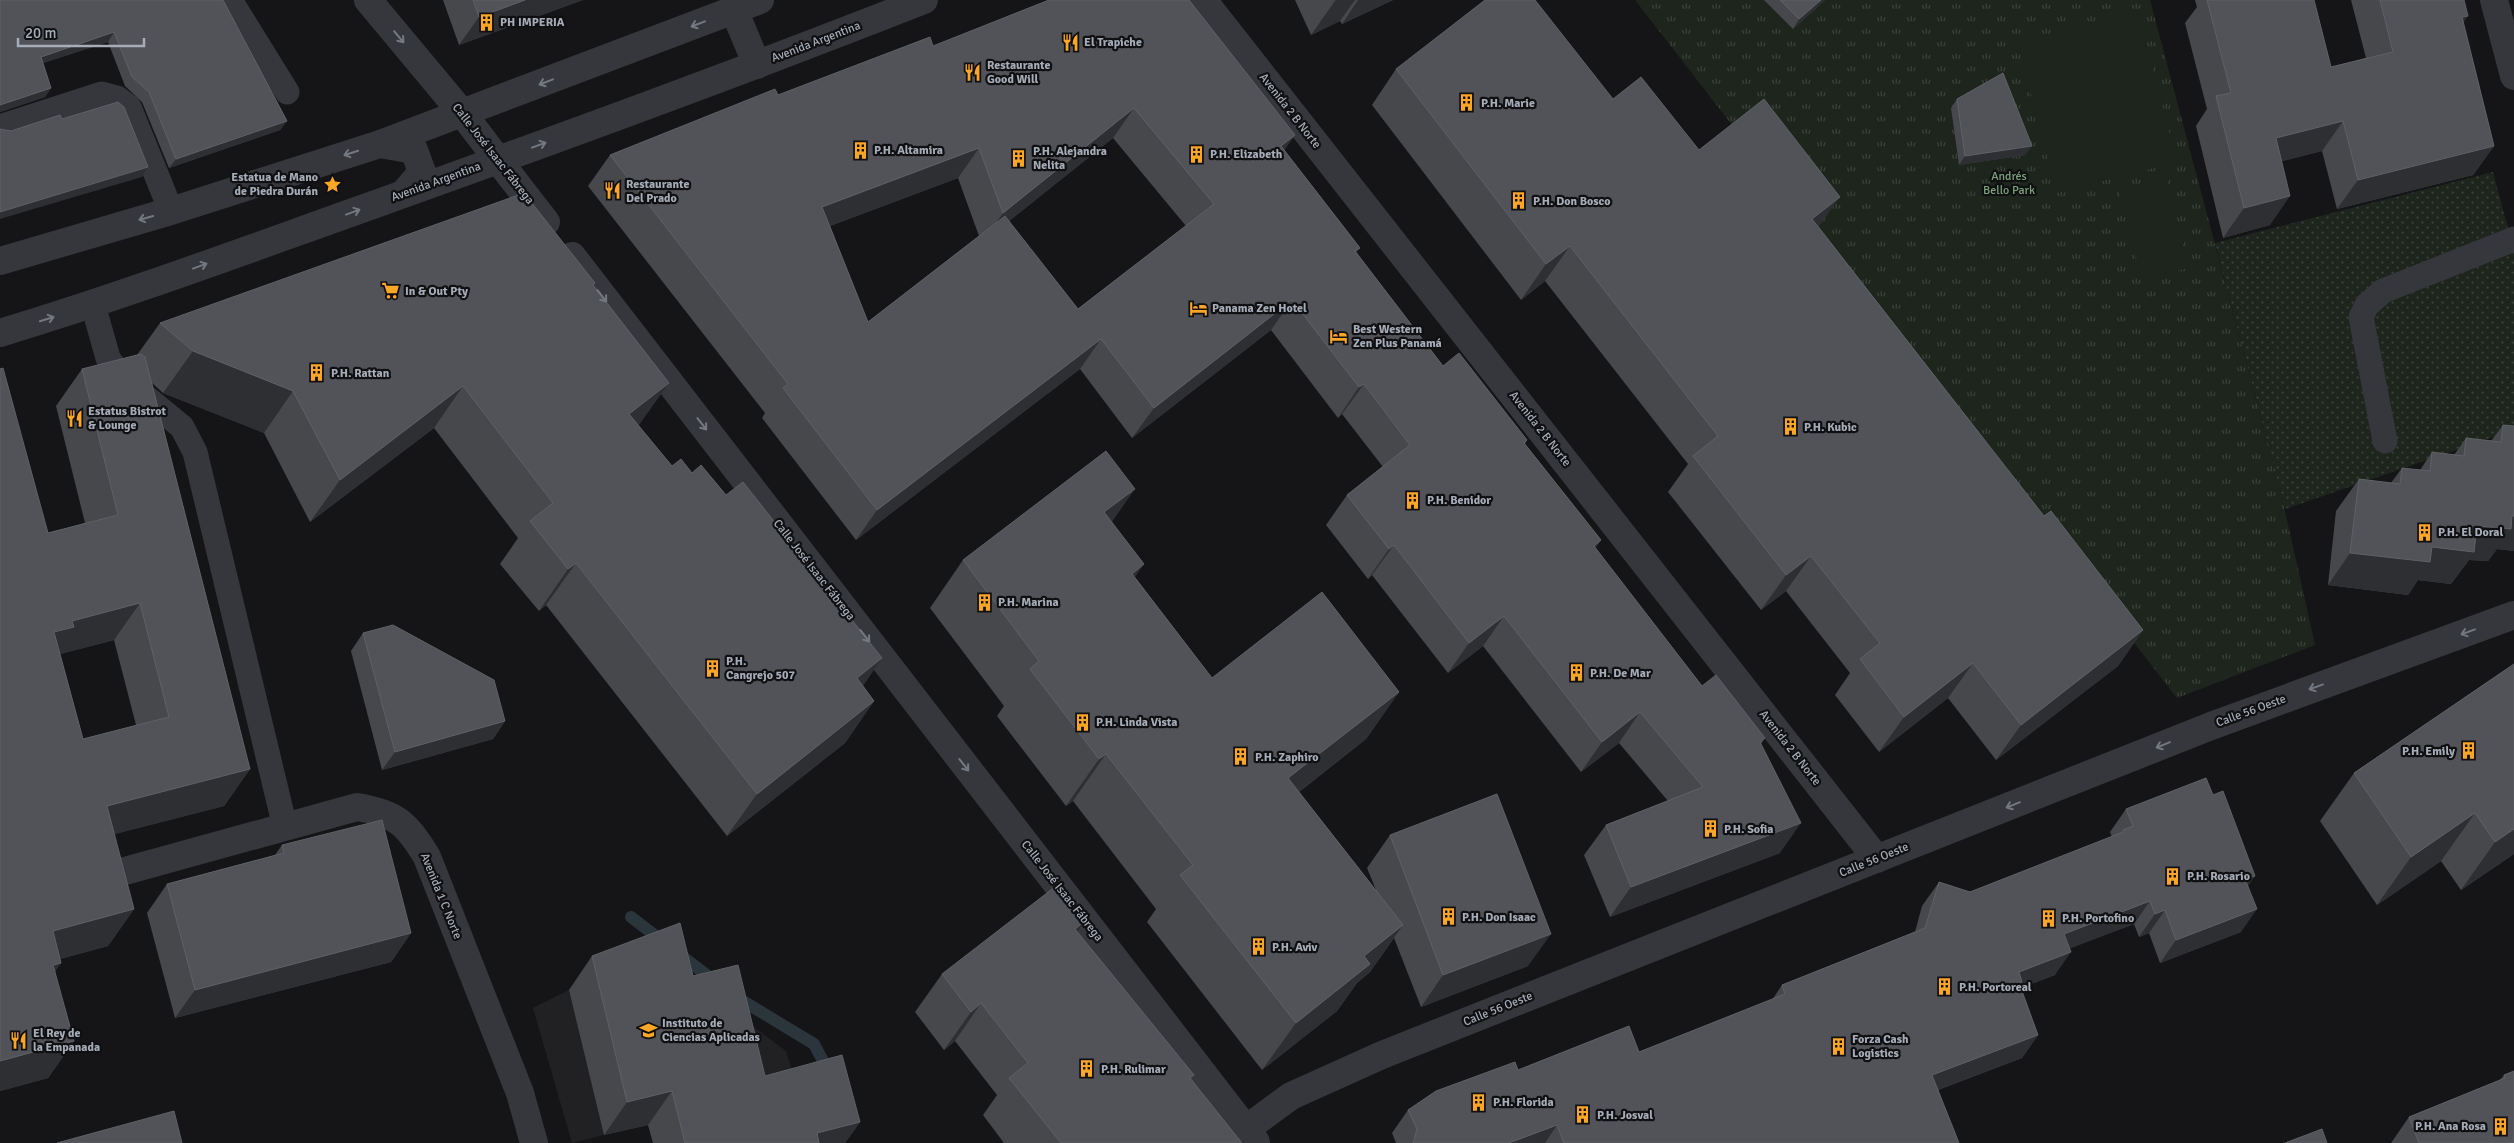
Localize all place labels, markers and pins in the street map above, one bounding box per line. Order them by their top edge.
building icon: PH IMPERIA [476,12,496,32]
place label: PH IMPERIA [500,15,565,30]
restaurant icon: El Trapiche [1060,32,1080,52]
place label: El Trapiche [1084,35,1142,50]
place label: Restaurante Good Will [987,58,1050,87]
restaurant icon: Restaurante Good Will [963,62,983,82]
building icon: P.H. Marie [1457,93,1477,113]
place label: P.H. Marie [1481,96,1535,111]
building icon: P.H. Altamira [850,140,870,160]
place label: P.H. Altamira [874,143,943,158]
place label: P.H. Alejandra Nelita [1033,144,1107,173]
building icon: P.H. Elizabeth [1186,144,1206,164]
place label: P.H. Elizabeth [1210,147,1283,162]
building icon: P.H. Alejandra Nelita [1009,148,1029,168]
place label: Estatua de Mano de Piedra Durán [231,170,318,199]
place icon: Estatua de Mano de Piedra Durán [322,174,342,194]
place label: Restaurante Del Prado [626,177,689,206]
restaurant icon: Restaurante Del Prado [602,181,622,201]
building icon: P.H. Don Bosco [1509,191,1529,211]
place label: P.H. Don Bosco [1533,194,1610,209]
supermarket icon: In & Out Pty [381,281,401,301]
place label: In & Out Pty [405,284,468,299]
hotel icon: Panama Zen Hotel [1188,298,1208,318]
place label: Panama Zen Hotel [1212,301,1307,316]
place label: Best Western Zen Plus Panamá [1353,322,1442,351]
hotel icon: Best Western Zen Plus Panamá [1329,326,1349,346]
building icon: P.H. Rattan [307,363,327,383]
place label: P.H. Rattan [331,366,390,381]
place label: Estatus Bistrot & Lounge [88,404,166,433]
restaurant icon: Estatus Bistrot & Lounge [64,408,84,428]
building icon: P.H. Kubic [1780,417,1800,437]
place label: P.H. Kubic [1804,420,1857,435]
building icon: P.H. Benidor [1403,490,1423,510]
place label: P.H. Benidor [1427,493,1491,508]
building icon: P.H. El Doral [2414,522,2434,542]
place label: P.H. El Doral [2438,525,2504,540]
building icon: P.H. Marina [974,592,994,612]
place label: P.H. Marina [998,595,1059,610]
place label: P.H. Cangrejo 507 [726,654,796,683]
building icon: P.H. Cangrejo 507 [702,658,722,678]
building icon: P.H. De Mar [1566,663,1586,683]
place label: P.H. De Mar [1590,666,1651,681]
building icon: P.H. Linda Vista [1072,712,1092,732]
place label: P.H. Linda Vista [1096,715,1177,730]
building icon: P.H. Emily [2459,741,2479,761]
place label: P.H. Emily [2402,744,2455,759]
building icon: P.H. Zaphiro [1231,747,1251,767]
place label: P.H. Zaphiro [1255,750,1319,765]
building icon: P.H. Sofia [1700,819,1720,839]
place label: P.H. Sofia [1724,822,1774,837]
building icon: P.H. Rosario [2163,866,2183,886]
place label: P.H. Rosario [2187,869,2250,884]
building icon: P.H. Don Isaac [1438,907,1458,927]
building icon: P.H. Portofino [2038,908,2058,928]
place label: P.H. Don Isaac [1462,910,1536,925]
place label: P.H. Portofino [2062,911,2134,926]
building icon: P.H. Aviv [1248,937,1268,957]
place label: P.H. Aviv [1272,940,1318,955]
building icon: P.H. Portoreal [1935,977,1955,997]
place label: P.H. Portoreal [1959,980,2032,995]
place label: Instituto de Ciencias Aplicadas [662,1016,761,1045]
school or university icon: Instituto de Ciencias Aplicadas [638,1020,658,1040]
place label: El Rey de la Empanada [33,1026,100,1055]
restaurant icon: El Rey de la Empanada [9,1030,29,1050]
place label: Forza Cash Logistics [1852,1032,1909,1061]
building icon: Forza Cash Logistics [1828,1036,1848,1056]
building icon: P.H. Rulimar [1077,1059,1097,1079]
place label: P.H. Rulimar [1101,1062,1166,1077]
building icon: P.H. Florida [1469,1092,1489,1112]
place label: P.H. Florida [1493,1095,1554,1110]
building icon: P.H. Josval [1573,1105,1593,1125]
place label: P.H. Josval [1597,1108,1653,1123]
building icon: P.H. Ana Rosa [2490,1116,2510,1136]
place label: P.H. Ana Rosa [2415,1119,2486,1134]

